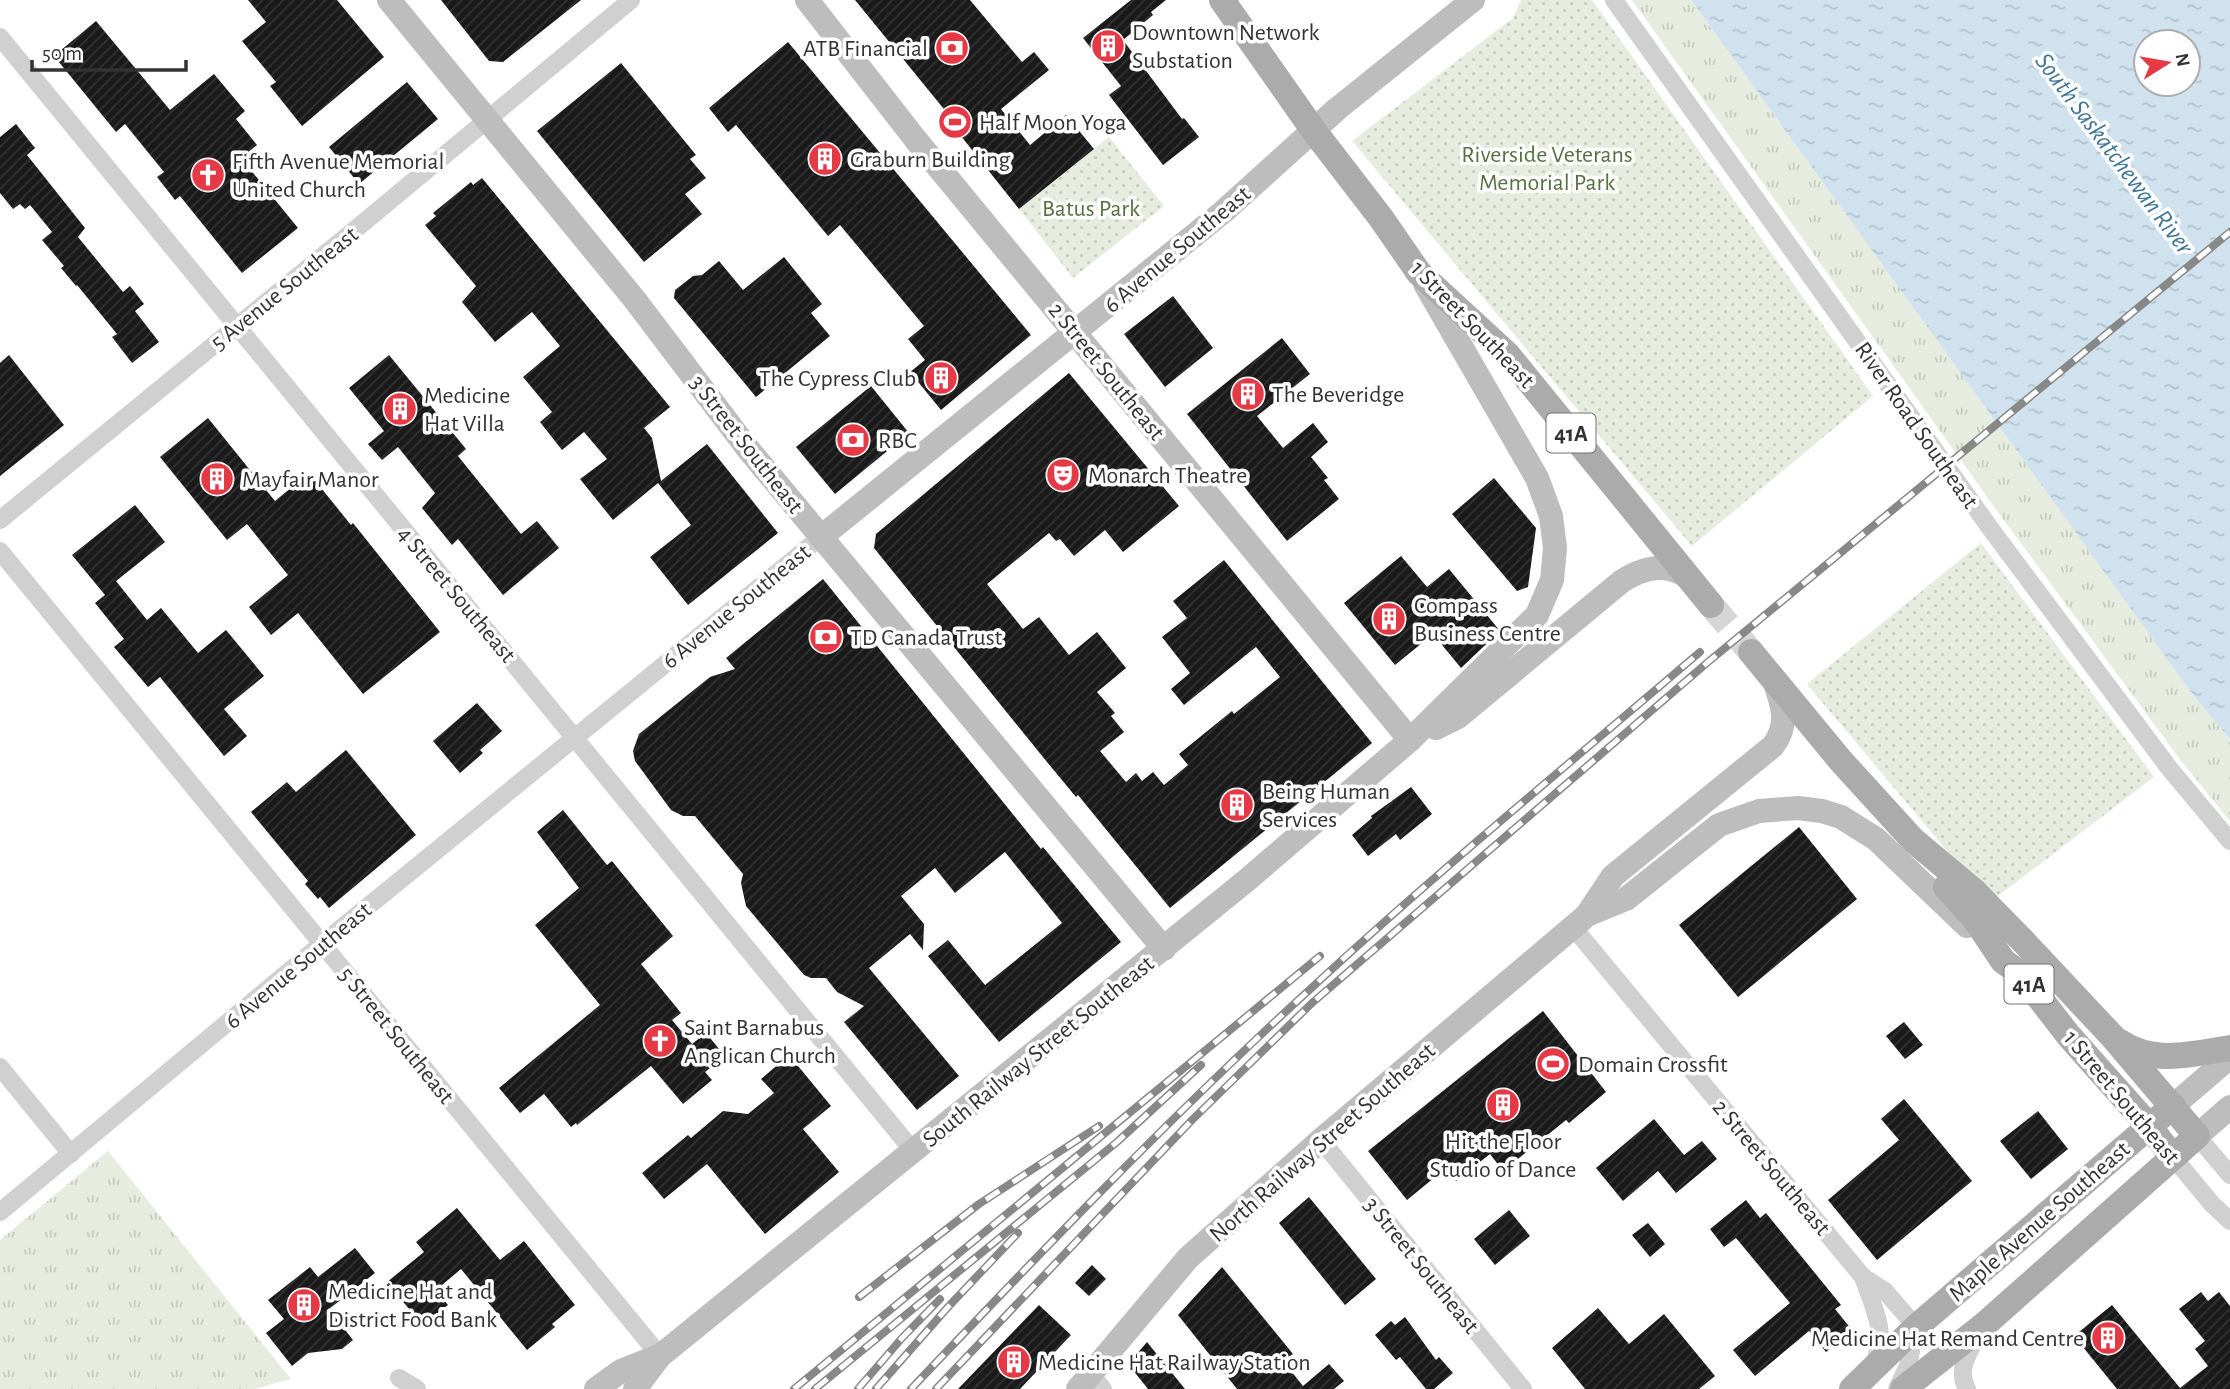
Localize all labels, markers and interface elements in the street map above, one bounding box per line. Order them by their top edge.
place label: Downtown Network Substation [1132,21,1320,73]
building icon: Downtown Network Substation [1089,27,1127,65]
scale bar [32,28,186,72]
north arrow [2132,28,2202,98]
bank icon: ATB Financial [933,29,971,67]
place label: ATB Financial [803,37,928,61]
text: 50 m [42,43,82,64]
water label: South Saskatchewan River [2030,48,2199,260]
text: N [2172,52,2193,68]
sports icon: Half Moon Yoga [936,103,974,141]
place label: Half Moon Yoga [979,111,1127,135]
building icon: Graburn Building [806,140,844,178]
park label: Riverside Veterans Memorial Park [1461,143,1633,195]
place label: Graburn Building [850,148,1010,172]
place label: Fifth Avenue Memorial United Church [232,150,445,202]
church icon: Fifth Avenue Memorial United Church [189,156,227,194]
street label: 6 Avenue Southeast [1100,182,1256,318]
park label: Batus Park [1042,197,1140,221]
street label: 5 Avenue Southeast [207,222,363,355]
street label: 1 Street Southeast [1406,257,1539,393]
street label: 2 Street Southeast [1044,298,1169,445]
street label: River Road Southeast [1850,338,1983,513]
building icon: The Cypress Club [922,359,960,397]
place label: The Cypress Club [759,367,916,391]
street label: 3 Street Southeast [685,371,808,518]
building icon: The Beveridge [1229,375,1267,413]
place label: The Beveridge [1272,383,1404,407]
place label: Medicine Hat Villa [424,384,510,436]
building icon: Medicine Hat Villa [381,390,419,428]
road number: 41A [1546,414,1596,452]
bank icon: RBC [834,421,872,459]
place label: RBC [878,429,917,453]
theatre icon: Monarch Theatre [1044,456,1082,494]
building icon: Mayfair Manor [198,460,236,498]
place label: Monarch Theatre [1088,464,1247,488]
place label: Mayfair Manor [242,468,379,492]
street label: 4 Street Southeast [393,522,520,668]
street label: 6 Avenue Southeast [658,540,815,674]
place label: Compass Business Centre [1414,594,1561,646]
building icon: Compass Business Centre [1370,600,1408,638]
bank icon: TD Canada Trust [807,618,845,656]
place label: TD Canada Trust [850,626,1003,650]
place label: Being Human Services [1262,780,1390,832]
building icon: Being Human Services [1218,786,1256,824]
street label: 6 Avenue Southeast [221,898,377,1034]
street label: South Railway Street Southeast [919,951,1159,1152]
street label: 5 Street Southeast [334,963,459,1109]
road number: 41A [2004,965,2054,1004]
place label: Saint Barnabus Anglican Church [684,1016,836,1068]
church icon: Saint Barnabus Anglican Church [641,1022,679,1060]
street label: 1 Street Southeast [2059,1026,2184,1169]
street label: North Railway Street Southeast [1205,1038,1440,1247]
sports icon: Domain Crossfit [1534,1045,1572,1083]
place label: Domain Crossfit [1578,1053,1728,1077]
building icon: Hit the Floor Studio of Dance [1484,1086,1522,1124]
street label: 2 Street Southeast [1708,1095,1835,1240]
place label: Hit the Floor Studio of Dance [1430,1130,1576,1182]
street label: Maple Avenue Southeast [1945,1137,2135,1306]
street label: 3 Street Southeast [1359,1193,1484,1339]
place label: Medicine Hat and District Food Bank [328,1280,497,1332]
building icon: Medicine Hat and District Food Bank [285,1286,323,1324]
building icon: Medicine Hat Remand Centre [2089,1319,2127,1357]
place label: Medicine Hat Remand Centre [1811,1327,2084,1351]
building icon: Medicine Hat Railway Station [995,1343,1033,1381]
place label: Medicine Hat Railway Station [1038,1351,1311,1375]

